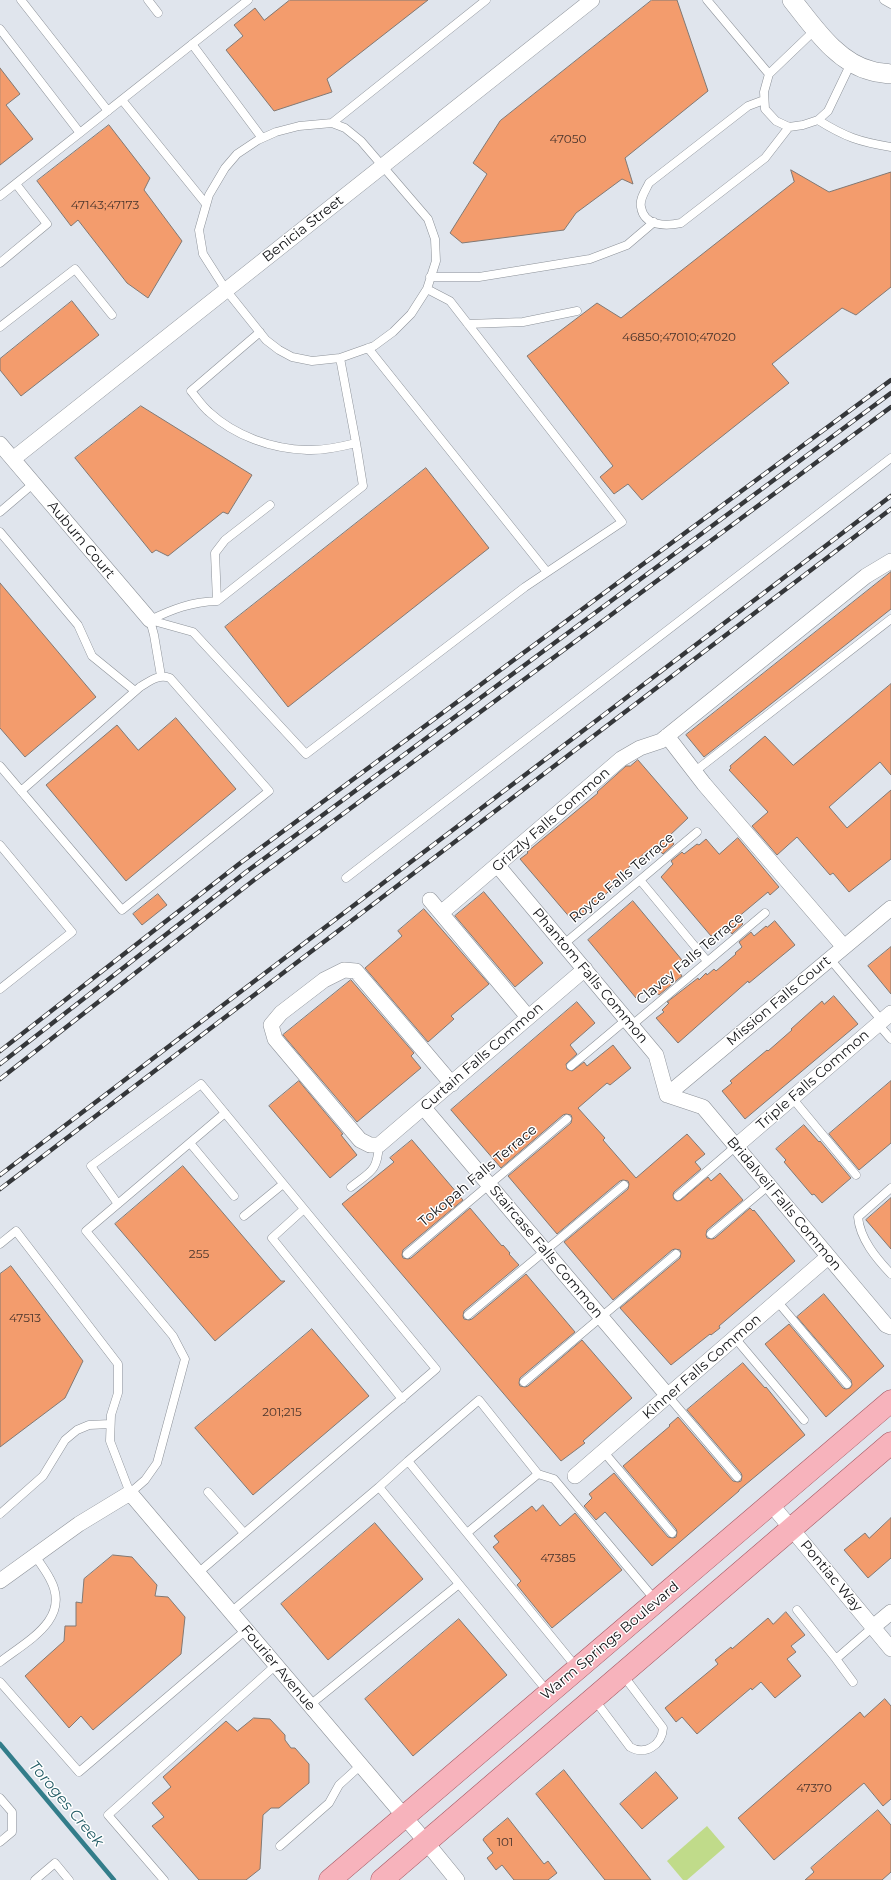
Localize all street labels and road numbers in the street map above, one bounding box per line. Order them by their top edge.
street label: Benicia Street [259,192,347,266]
street label: Auburn Court [44,498,118,582]
street label: Grizzly Falls Common [489,764,613,876]
street label: Royce Falls Terrace [566,829,678,927]
street label: Phantom Falls Common [529,905,651,1047]
street label: Clavey Falls Terrace [633,909,747,1009]
street label: Mission Falls Court [724,953,834,1049]
street label: Curtain Falls Common [417,999,547,1115]
street label: Triple Falls Common [753,1027,873,1133]
street label: Tokopah Falls Terrace [415,1122,541,1230]
street label: Bridalveil Falls Common [723,1134,845,1274]
street label: Staircase Falls Common [486,1182,606,1322]
street label: Kinner Falls Common [639,1311,765,1423]
street label: Pontiac Way [796,1537,866,1615]
street label: Warm Springs Boulevard [537,1578,683,1704]
street label: Fourier Avenue [237,1622,319,1714]

